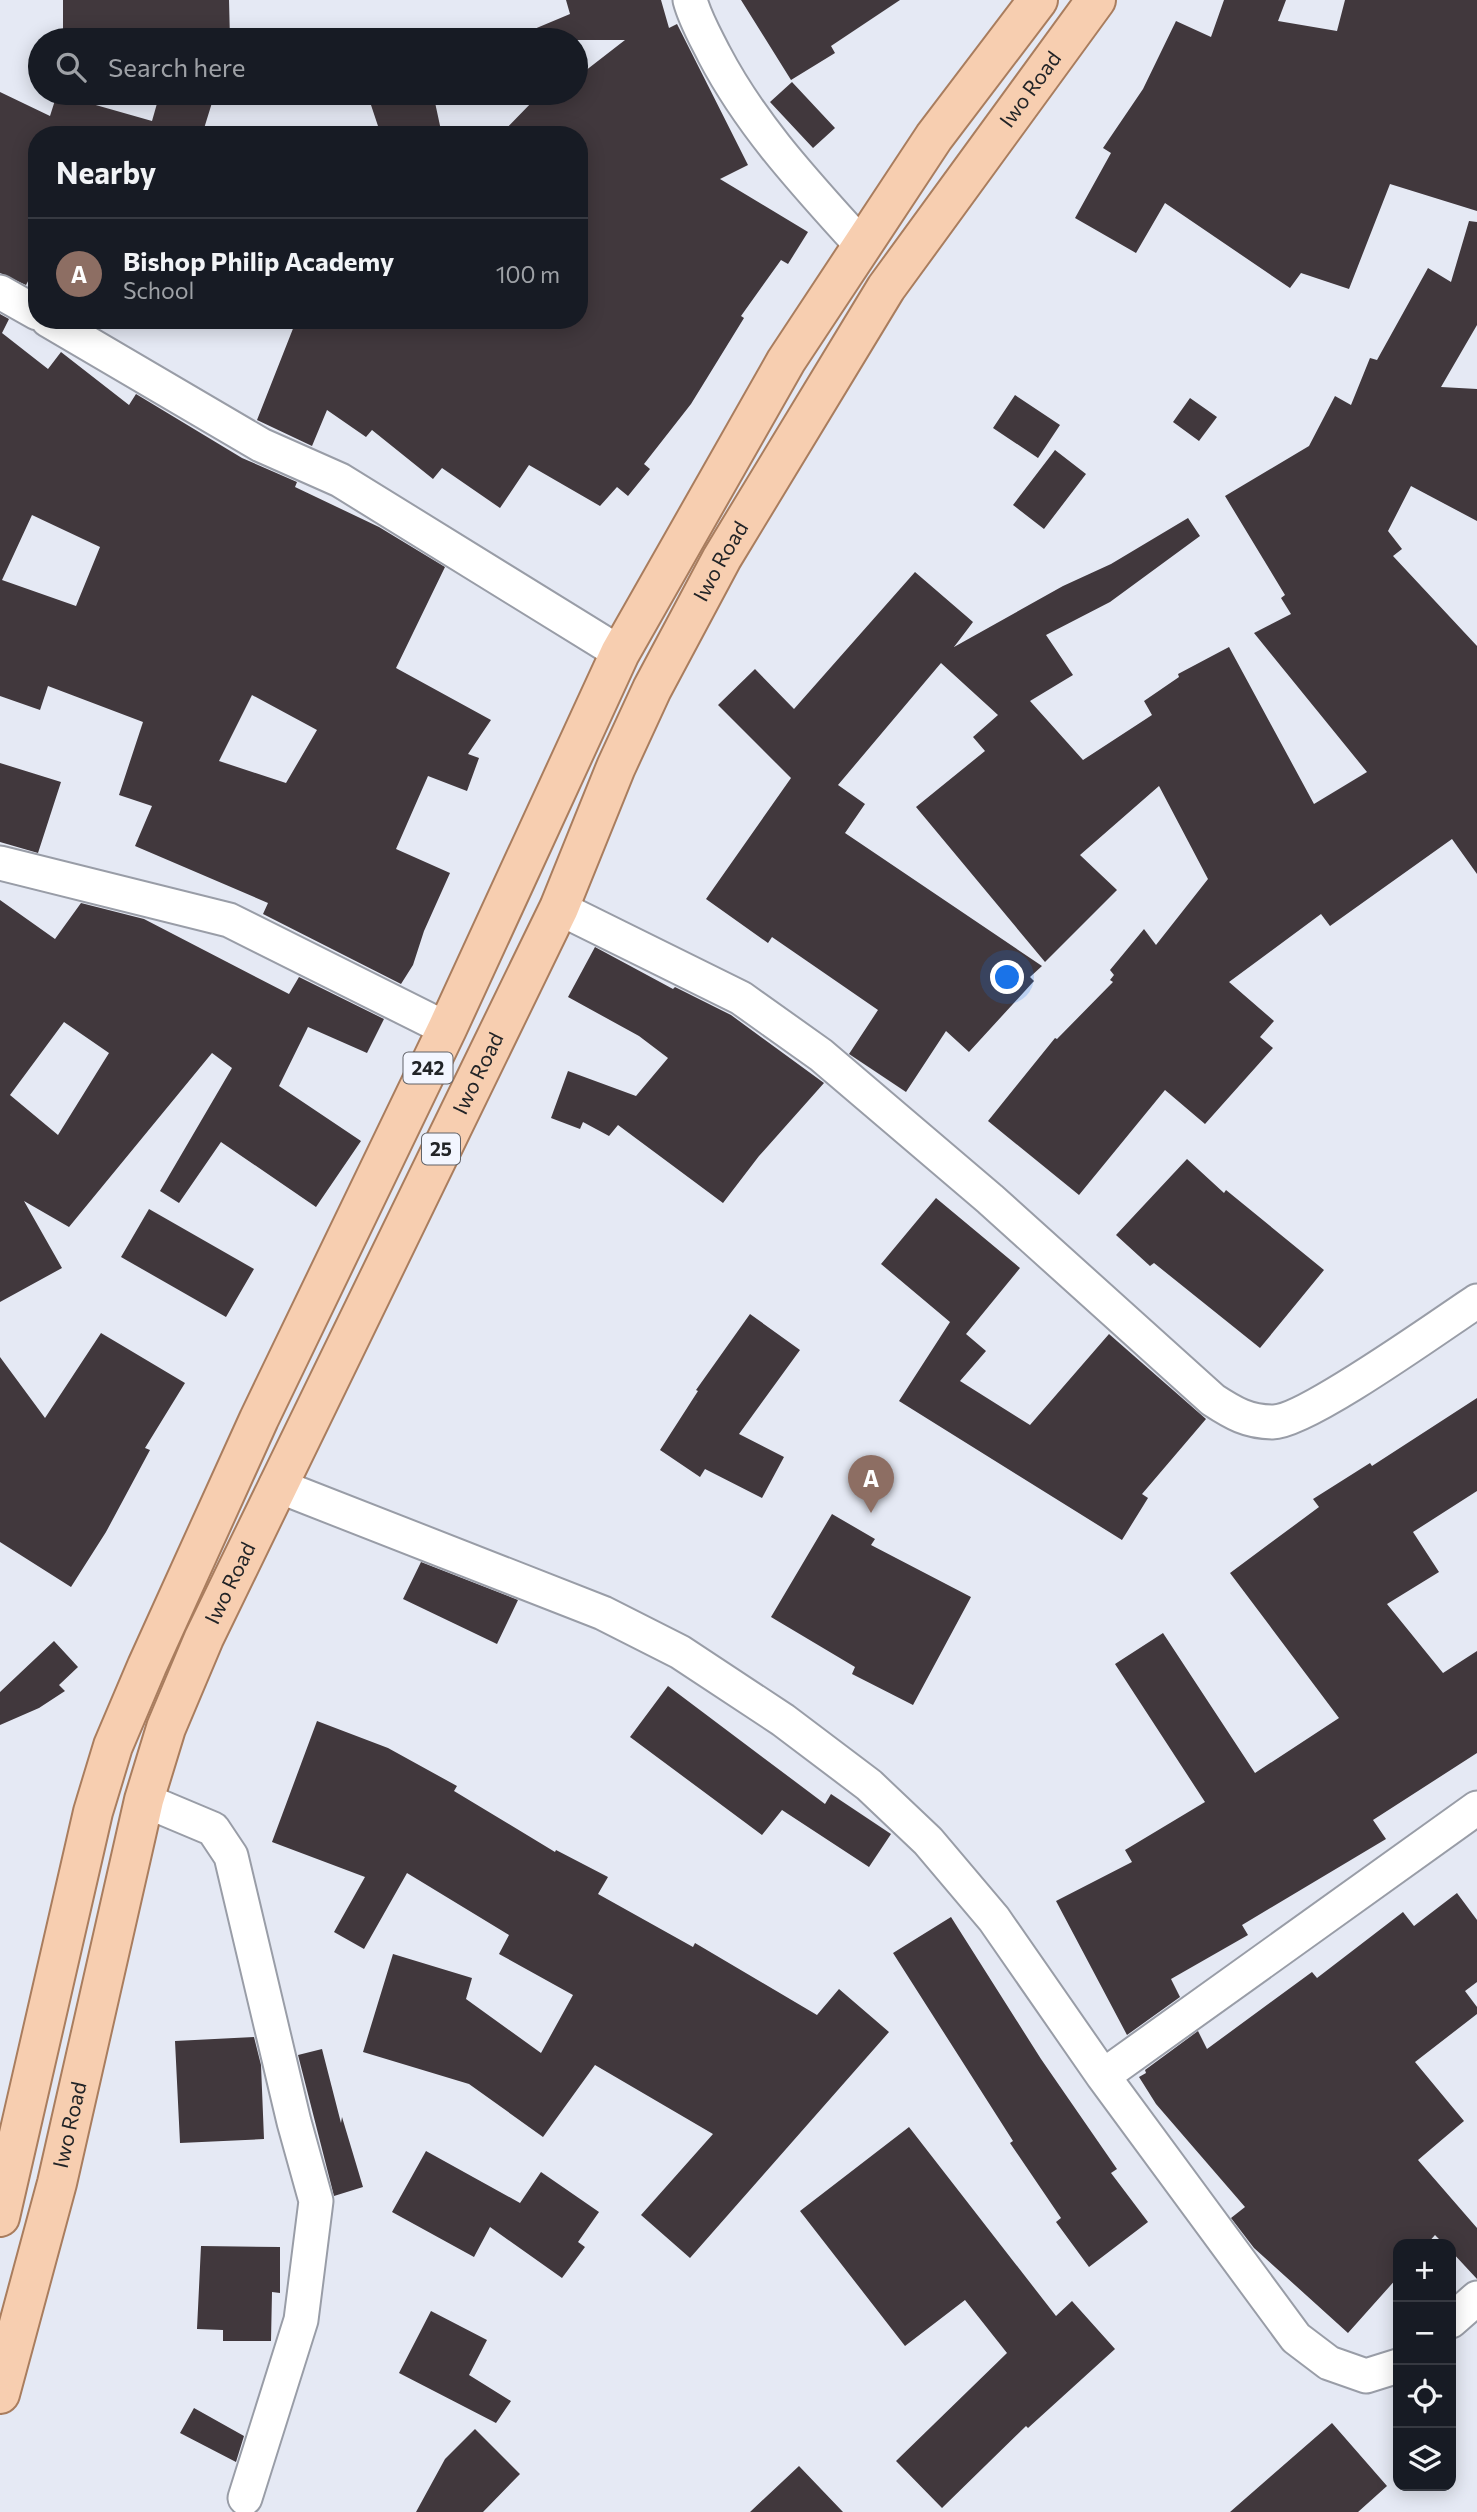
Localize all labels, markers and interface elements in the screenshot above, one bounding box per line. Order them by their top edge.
search box [28,28,588,105]
street label: Iwo Road [993,46,1065,132]
icon: search [52,48,90,86]
text: Search here [108,51,246,82]
text: Nearby [56,153,156,190]
text: Bishop Philip Academy [123,245,394,276]
text: A [71,260,87,288]
text: 100 m [496,260,560,288]
text: School [123,276,194,304]
street label: Iwo Road [687,516,752,605]
your location [990,960,1024,994]
street label: Iwo Road [447,1028,508,1118]
road number: 242 [404,1052,452,1084]
road number: 25 [422,1134,460,1164]
pin: A [848,1455,894,1513]
street label: Iwo Road [199,1538,260,1628]
street label: Iwo Road [47,2079,91,2170]
map controls [1393,2239,1456,2491]
button: + [1393,2239,1456,2302]
button: − [1393,2302,1456,2365]
button: locate [1393,2365,1456,2428]
button: layers [1393,2428,1456,2491]

